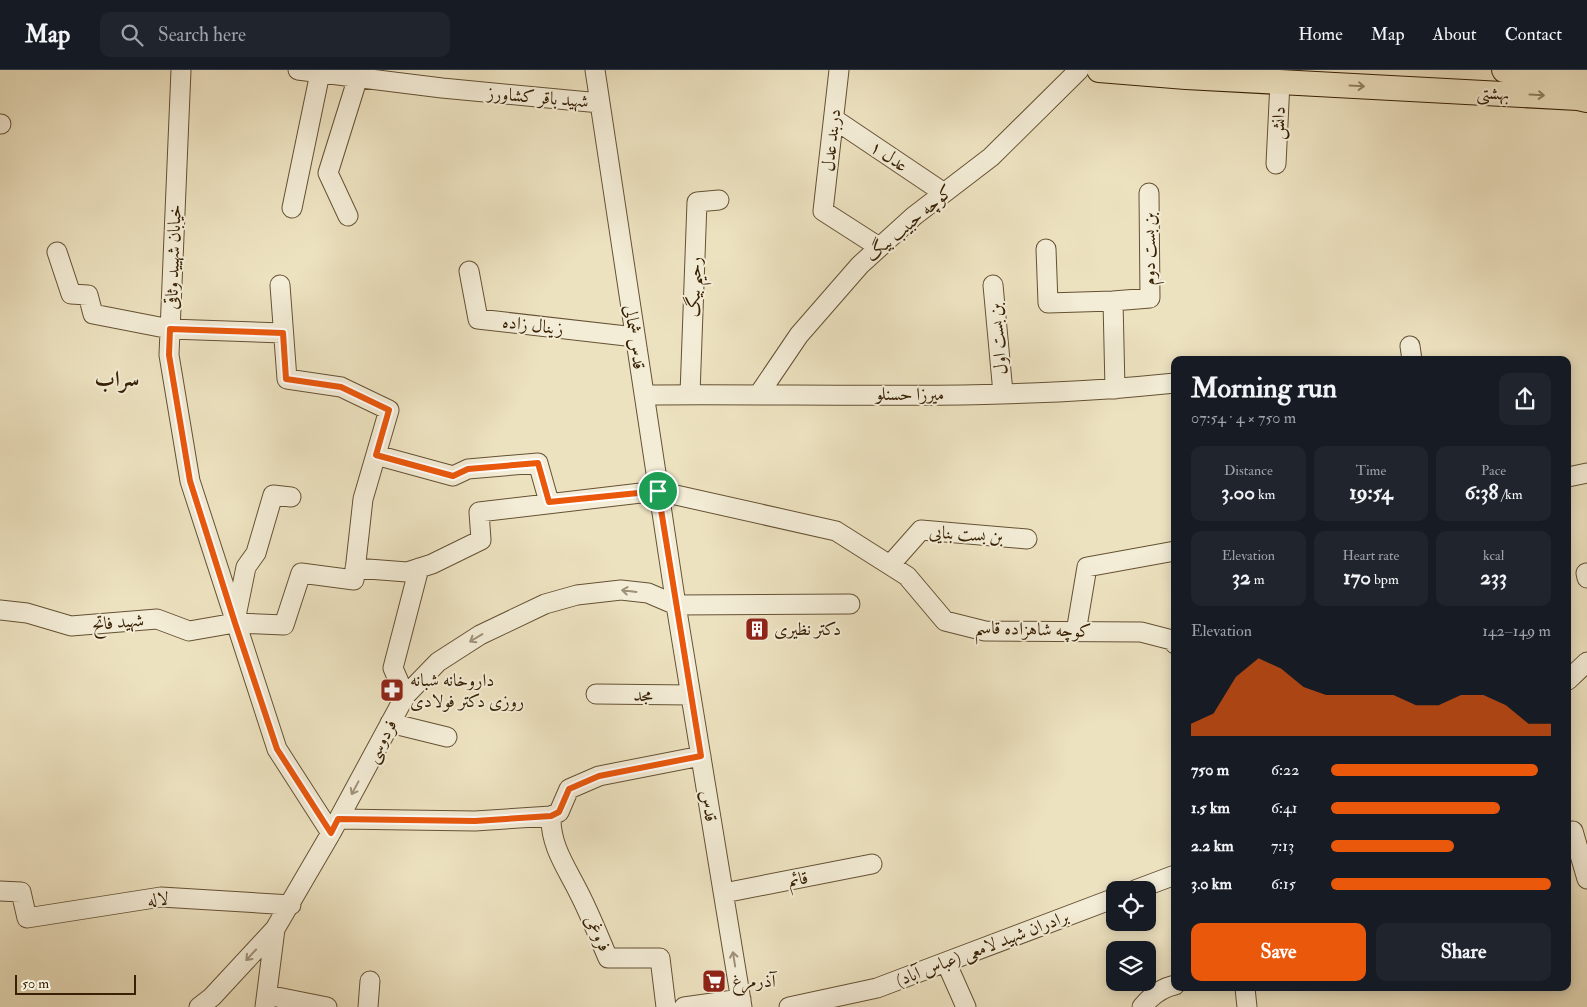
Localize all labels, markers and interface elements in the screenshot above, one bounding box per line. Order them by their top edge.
search box [100,12,450,57]
text: Map [25,19,70,50]
icon: search [118,21,146,49]
text: Search here [158,23,246,47]
text: Home [1298,23,1343,46]
text: Map [1371,23,1405,46]
text: About [1433,23,1477,46]
text: Contact [1505,23,1562,46]
street label: شهید باقر کشاورز [484,81,590,113]
one-way arrow [1348,81,1365,91]
street label: بهشتی [1476,81,1510,107]
one-way arrow [1529,91,1545,100]
street label: دانش [1266,106,1291,140]
street label: دربند عدل [817,108,846,173]
street label: عدل ۱ [865,136,912,177]
street label: کوچه حبیب بیگ [860,179,959,268]
street label: خیابان شهیید وثاقی [160,204,187,310]
street label: بن بست دوم [1138,212,1165,286]
street label: رحیم بیگ [681,256,713,318]
street label: بن بست اول [984,302,1013,376]
street label: قدس شمالی [619,303,650,371]
street label: زینال زاده [501,310,565,341]
district label: سراب [95,365,139,393]
text: Morning run [1191,371,1337,406]
button: share [1499,373,1551,425]
street label: میرزا حسنلو [874,383,944,406]
text: 07:54 · 4 × 750 m [1191,408,1296,428]
text: Distance [1224,462,1273,479]
text: Time [1356,462,1386,479]
text: Pace [1481,462,1506,479]
pin [637,470,679,512]
icon: arrive [644,477,672,505]
text: 3.00 [1221,479,1255,506]
text: 19:54 [1349,479,1393,506]
text: 6:38 [1465,479,1498,506]
text: km [1255,486,1275,503]
text: /km [1498,486,1523,503]
street label: بن بست بنایی [928,520,1005,549]
text: Elevation [1222,547,1275,564]
text: Heart rate [1342,547,1399,564]
text: kcal [1483,547,1504,564]
text: 32 [1232,564,1251,591]
text: 170 [1343,564,1371,591]
text: 233 [1480,564,1507,591]
text: m [1251,571,1265,588]
text: bpm [1371,571,1399,588]
one-way arrow [622,586,638,596]
street label: شهید فاتح [91,609,145,640]
building icon: دکتر نظیری [744,616,770,642]
street label: کوچه شاهزاده قاسم [974,616,1092,649]
place label: دکتر نظیری [774,618,841,641]
text: Elevation [1191,621,1252,641]
text: 142–149 m [1482,621,1551,641]
one-way arrow [470,633,484,643]
place label: داروخانه شبانه روزی دکتر فولادی [410,669,524,713]
pharmacy icon: داروخانه شبانه روزی دکتر فولادی [379,677,405,703]
street label: مجد [633,684,653,707]
street label: فردوسی [360,715,403,767]
text: 750 m [1191,760,1229,780]
text: 6:22 [1271,760,1299,780]
one-way arrow [350,780,359,795]
street label: قدس [695,789,722,824]
text: 1.5 km [1191,798,1230,818]
text: 6:41 [1271,798,1297,818]
text: 2.2 km [1191,836,1234,856]
text: 7:13 [1271,836,1294,856]
street label: قائم [786,866,811,897]
text: 3.0 km [1191,874,1232,894]
text: 6:15 [1271,874,1296,894]
map controls [1106,881,1156,991]
button: locate [1106,881,1156,931]
street label: لاله [147,887,169,912]
street label: برادران شهید لامعی (عباس آباد) [893,905,1072,993]
street label: فروغی [579,911,616,955]
button: Save [1191,923,1366,981]
button: Share [1376,923,1551,981]
button: layers [1106,941,1156,991]
one-way arrow [245,948,257,961]
one-way arrow [729,951,739,967]
supermarket icon: آذرمرغ [701,968,727,994]
place label: آذرمرغ [732,970,778,996]
scale bar [15,972,136,995]
text: 50 m [22,975,49,992]

